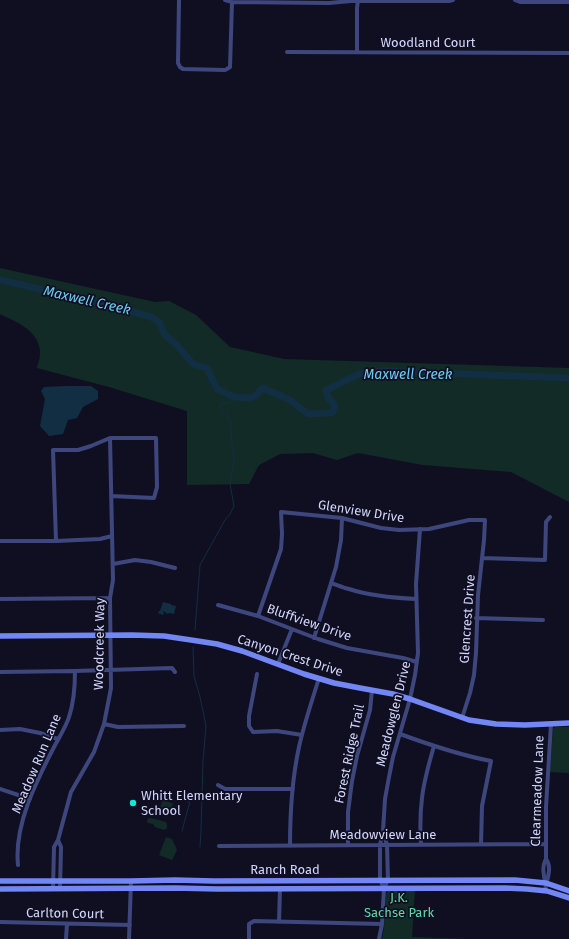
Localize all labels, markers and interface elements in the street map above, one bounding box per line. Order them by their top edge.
street label: Woodland Court [380,35,476,51]
water label: Maxwell Creek [42,283,132,319]
water label: Maxwell Creek [364,367,452,383]
street label: Glenview Drive [317,497,405,527]
street label: Glencrest Drive [457,574,479,664]
street label: Woodcreek Way [91,598,109,690]
street label: Bluffview Drive [265,601,353,645]
street label: Canyon Crest Drive [235,632,345,680]
street label: Meadowglen Drive [373,660,415,768]
street label: Forest Ridge Trail [332,703,368,805]
street label: Meadow Run Lane [9,712,65,816]
street label: Clearmeadow Lane [528,735,548,847]
place label: Whitt Elementary School [141,788,242,819]
marker: Whitt Elementary School [128,798,138,808]
street label: Meadowview Lane [330,827,436,843]
street label: Ranch Road [250,862,320,878]
park label: J.K. Sachse Park [364,890,434,921]
street label: Carlton Court [26,906,104,922]

